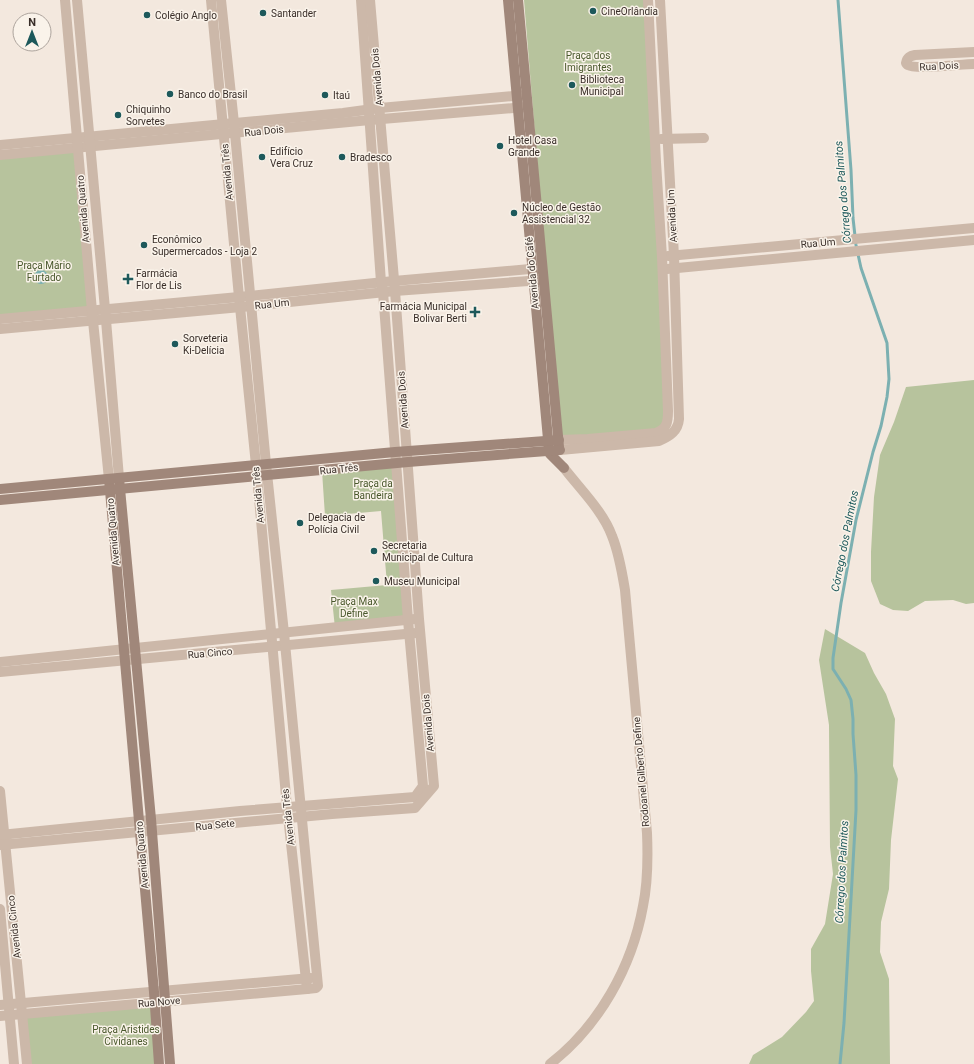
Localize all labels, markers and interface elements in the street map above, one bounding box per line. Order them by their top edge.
marker: CineOrlândia [588,6,598,16]
place label: CineOrlândia [601,6,658,17]
marker: Santander [258,8,268,18]
place label: Santander [271,8,317,19]
marker: Colégio Anglo [142,10,152,20]
place label: Colégio Anglo [155,10,217,21]
north arrow [12,12,52,52]
text: N [28,16,36,29]
street label: Avenida Dois [369,48,385,106]
park label: Praça dos Imigrantes [564,50,612,73]
street label: Rua Dois [919,59,959,73]
place label: Biblioteca Municipal [580,74,624,97]
marker: Biblioteca Municipal [567,80,577,90]
marker: Banco do Brasil [165,89,175,99]
place label: Banco do Brasil [178,89,247,100]
marker: Itaú [320,90,330,100]
place label: Itaú [333,90,350,101]
place label: Chiquinho Sorvetes [126,104,171,127]
marker: Chiquinho Sorvetes [113,110,123,120]
street label: Rua Dois [244,123,284,139]
place label: Hotel Casa Grande [508,135,557,158]
water label: Córrego dos Palmitos [832,140,854,244]
marker: Hotel Casa Grande [495,141,505,151]
street label: Avenida Três [219,143,235,201]
place label: Edifício Vera Cruz [270,146,313,169]
marker: Edifício Vera Cruz [257,152,267,162]
marker: Bradesco [337,152,347,162]
place label: Bradesco [350,152,392,163]
street label: Avenida Quatro [75,174,91,243]
street label: Avenida Um [665,189,679,243]
place label: Núcleo de Gestão Assistencial 32 [522,202,601,225]
marker: Núcleo de Gestão Assistencial 32 [509,208,519,218]
place label: Econômico Supermercados - Loja 2 [152,234,257,257]
street label: Rua Um [800,236,836,250]
street label: Avenida do Café [523,237,541,309]
marker: Econômico Supermercados - Loja 2 [139,240,149,250]
park label: Praça Mário Furtado [17,260,71,283]
place label: Farmácia Flor de Lis [136,268,182,291]
marker: Farmácia Flor de Lis [123,274,133,284]
street label: Rua Um [254,297,290,311]
place label: Farmácia Municipal Bolivar Berti [380,301,467,324]
marker: Farmácia Municipal Bolivar Berti [470,307,480,317]
place label: Sorveteria Ki-Delícia [183,333,228,356]
marker: Sorveteria Ki-Delícia [170,339,180,349]
street label: Avenida Dois [395,371,411,429]
street label: Rua Três [319,462,359,476]
street label: Avenida Três [250,466,266,524]
park label: Praça da Bandeira [353,478,393,501]
water label: Córrego dos Palmitos [829,489,861,593]
street label: Avenida Quatro [105,497,121,566]
place label: Delegacia de Polícia Civil [308,512,365,535]
marker: Delegacia de Polícia Civil [295,518,305,528]
place label: Secretaria Municipal de Cultura [382,540,473,563]
marker: Secretaria Municipal de Cultura [369,546,379,556]
marker: Museu Municipal [371,576,381,586]
place label: Museu Municipal [384,576,460,587]
park label: Praça Max Define [330,596,378,619]
street label: Rua Cinco [187,646,233,660]
street label: Avenida Dois [420,694,436,752]
street label: Rodoanel Gilberto Define [631,717,651,827]
street label: Avenida Três [280,788,296,846]
street label: Rua Sete [195,817,235,833]
street label: Avenida Quatro [134,820,150,889]
water label: Córrego dos Palmitos [833,820,851,924]
street label: Avenida Cinco [5,895,23,959]
street label: Rua Nove [137,995,181,1009]
park label: Praça Aristides Cividanes [92,1024,160,1047]

